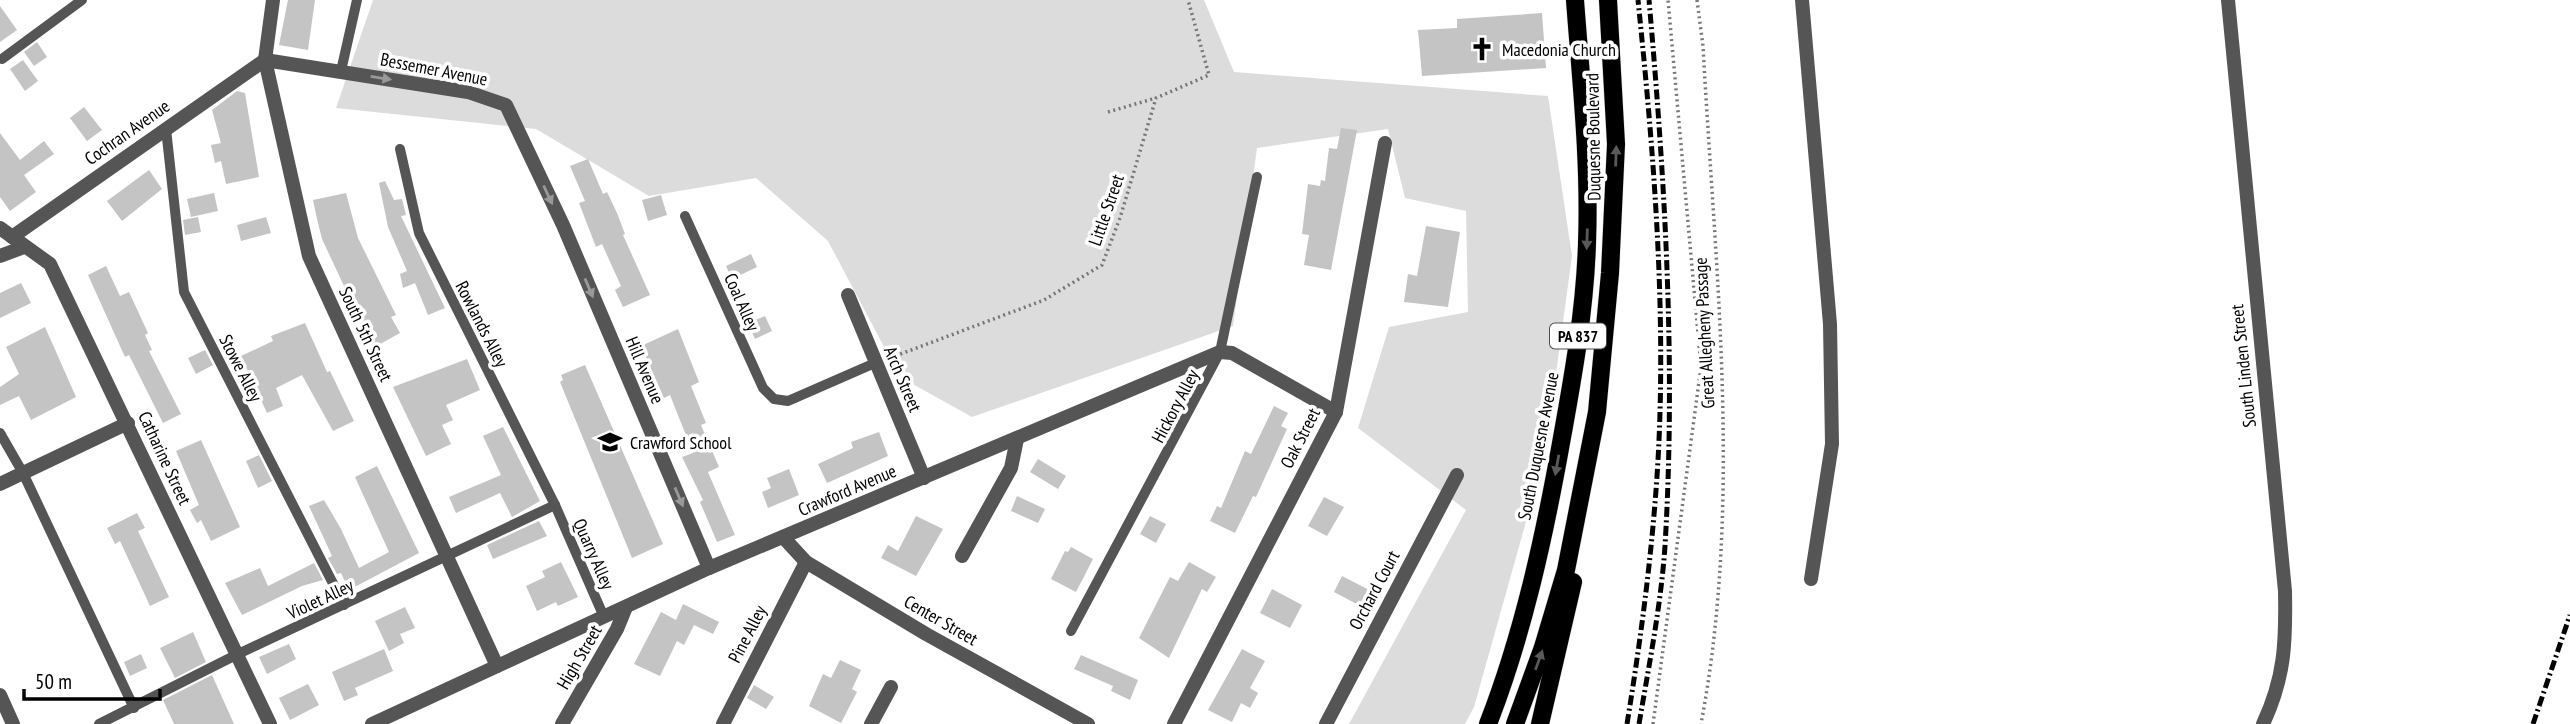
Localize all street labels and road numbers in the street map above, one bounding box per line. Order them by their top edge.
street label: Bessemer Avenue [379,47,489,91]
street label: Duquesne Boulevard [1580,73,1606,201]
street label: Cochran Avenue [80,94,174,170]
street label: Little Street [1083,171,1129,249]
street label: Great Allegheny Passage [1689,257,1719,409]
street label: Coal Alley [719,269,765,335]
street label: Rowlands Alley [451,277,514,371]
street label: South 5th Street [334,283,398,385]
street label: South Linden Street [2225,303,2261,429]
road number: PA 837 [1550,324,1606,348]
street label: Stowe Alley [214,331,268,406]
street label: Hill Avenue [621,333,669,407]
street label: Arch Street [879,343,927,415]
street label: Hickory Alley [1146,365,1204,447]
street label: South Duquesne Avenue [1512,370,1564,522]
street label: Oak Street [1275,404,1325,472]
street label: Catharine Street [133,408,197,508]
street label: Crawford Avenue [794,459,900,521]
street label: Quarry Alley [568,515,620,593]
street label: Orchard Court [1344,546,1404,634]
street label: Violet Alley [282,574,357,625]
street label: Center Street [900,590,982,650]
street label: Pine Alley [723,601,771,667]
street label: High Street [551,621,607,693]

